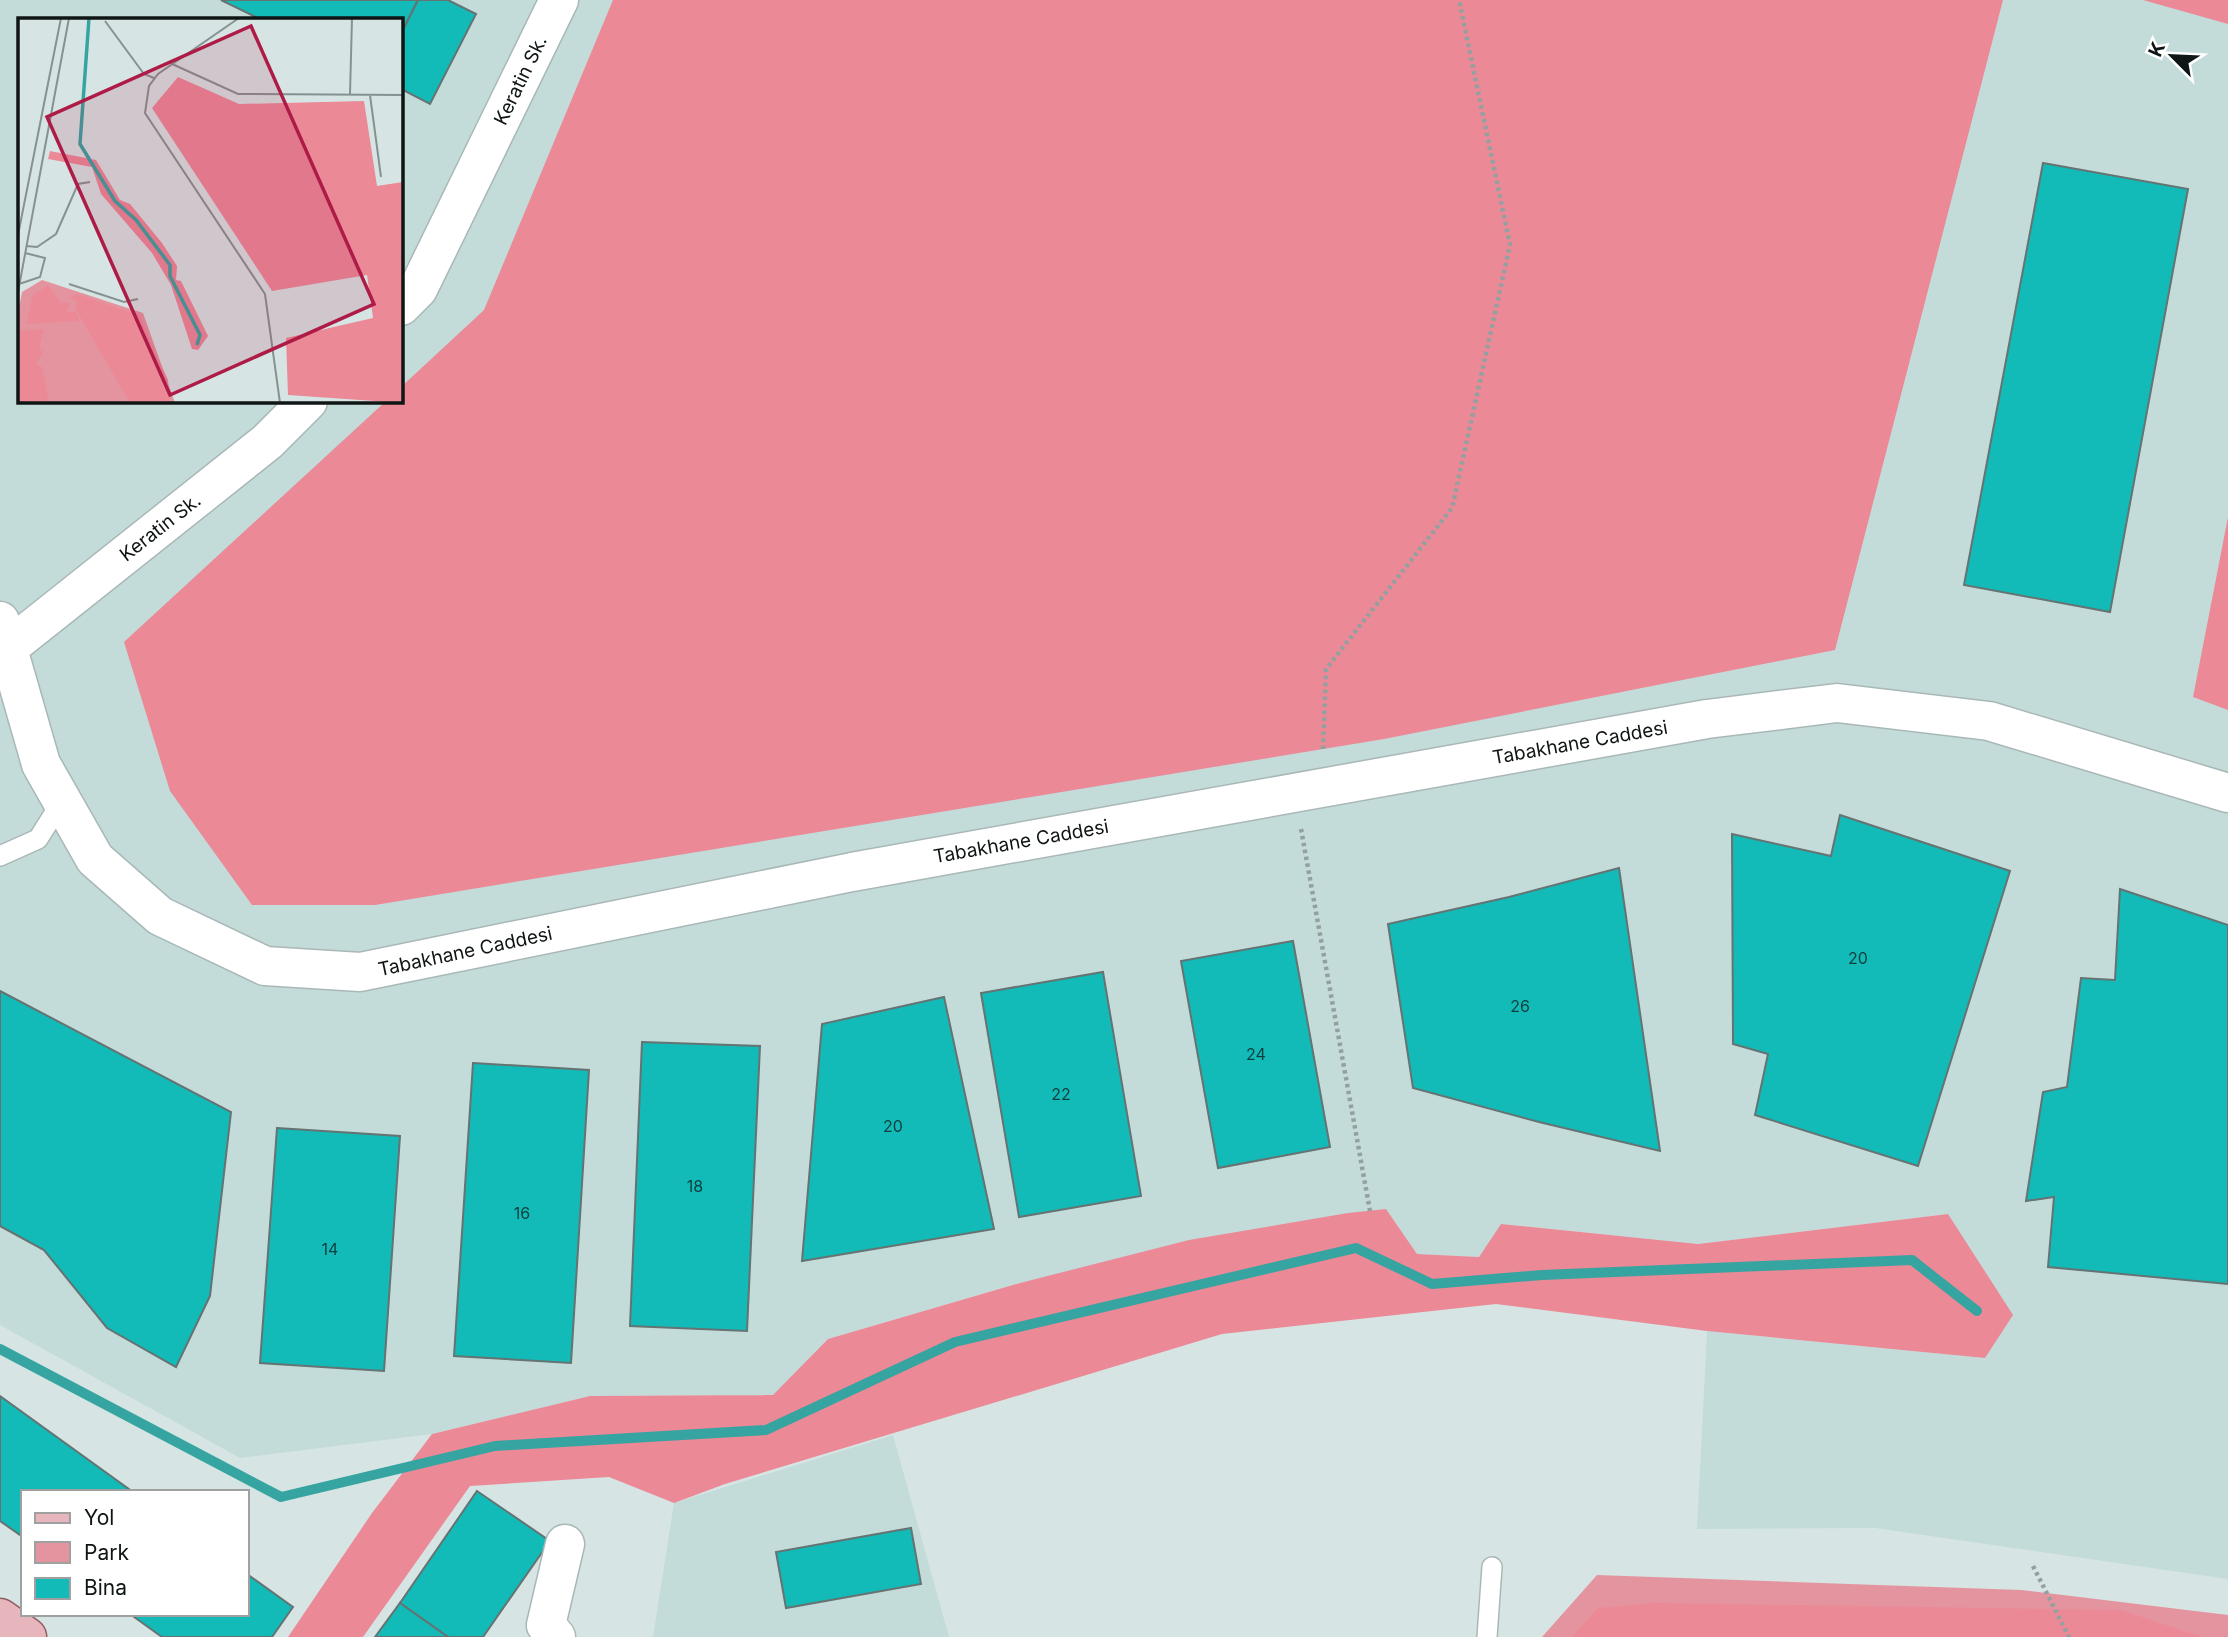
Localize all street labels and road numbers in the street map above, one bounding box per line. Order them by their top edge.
street label: Keratin Sk. [489,32,552,129]
street label: Keratin Sk. [115,489,205,566]
street label: Tabakhane Caddesi [1491,716,1670,769]
street label: Tabakhane Caddesi [932,815,1111,868]
street label: Tabakhane Caddesi [376,922,554,981]

